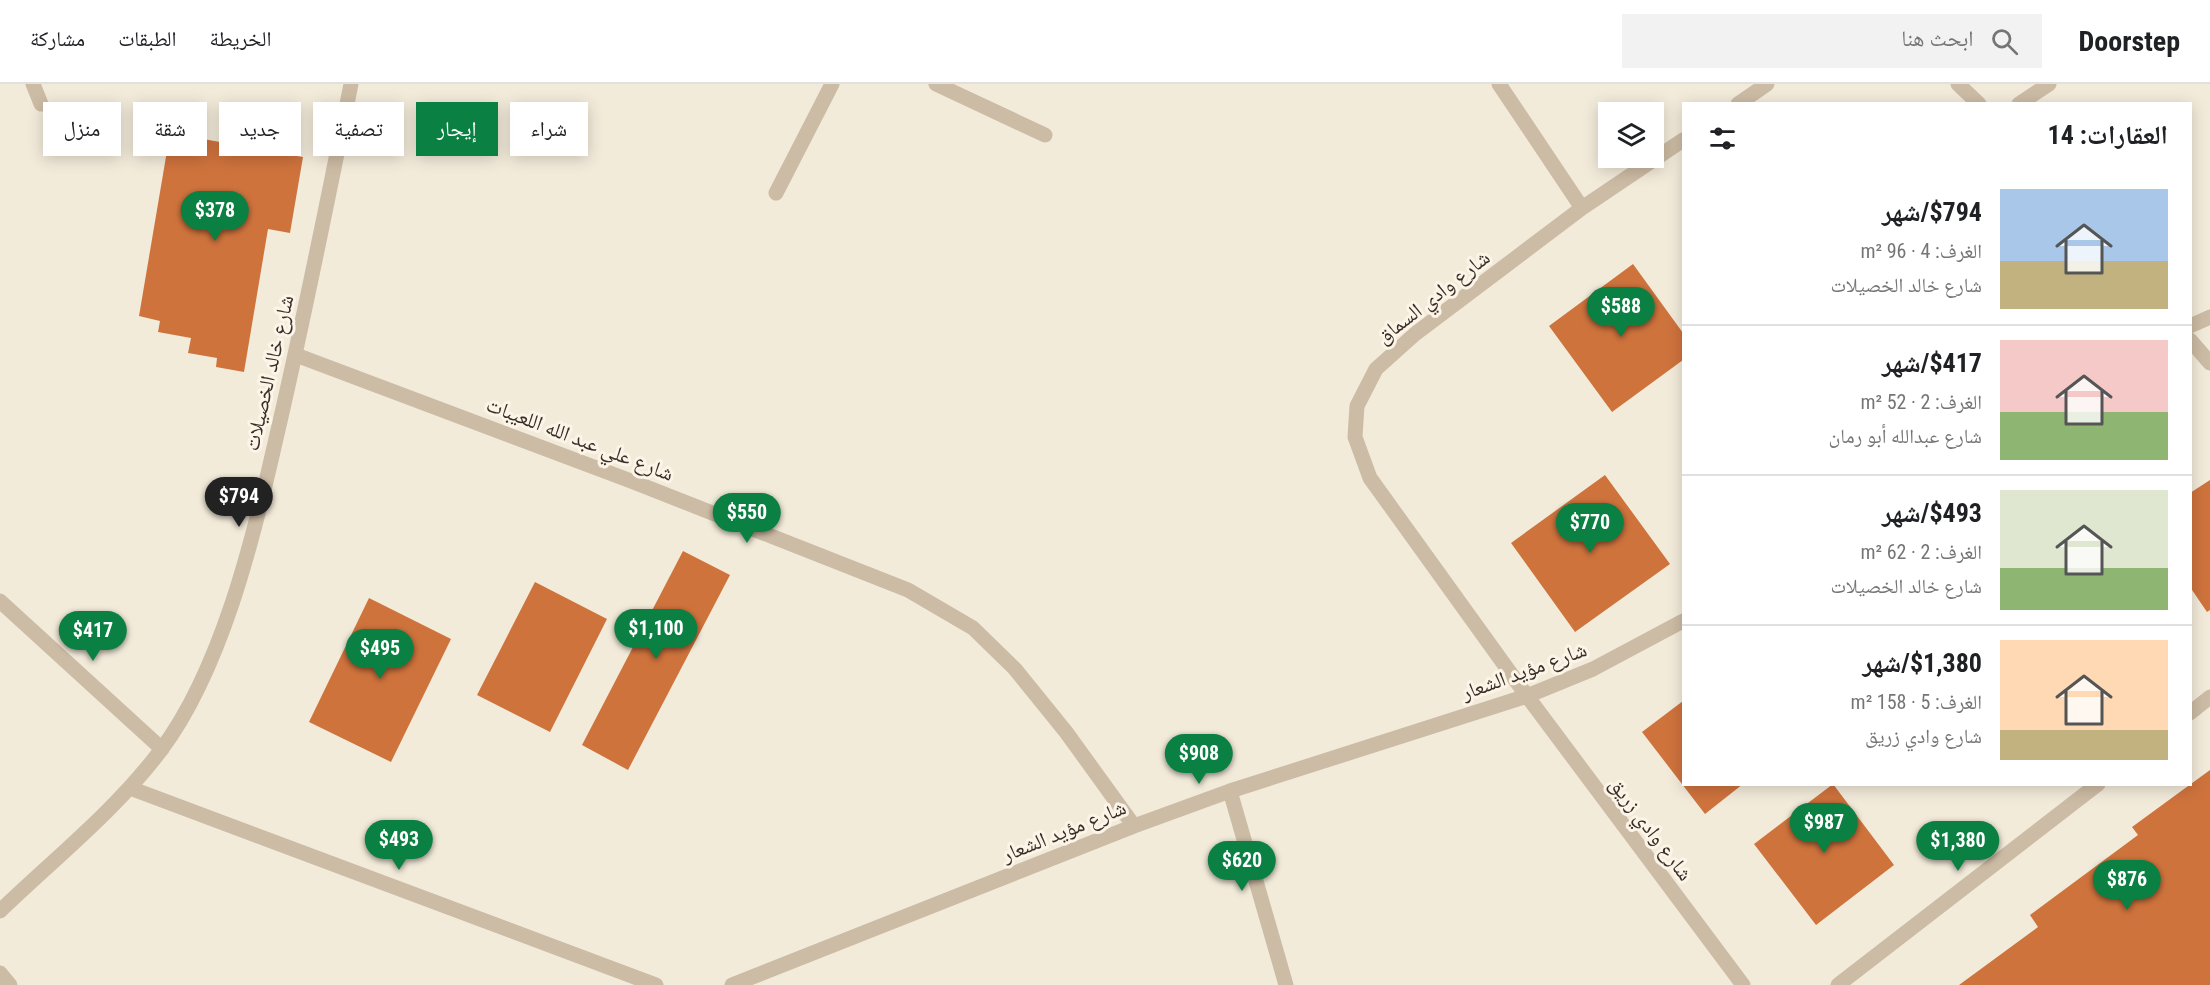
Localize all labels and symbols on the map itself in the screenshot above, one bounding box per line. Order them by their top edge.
pin: $378 [179,191,251,242]
street label: شارع وادي السماق [1372,245,1497,352]
pin: $588 [1585,287,1657,338]
street label: شارع خالد الخصيلات [239,293,300,453]
street label: شارع علي عبد الله اللعيبات [481,392,677,490]
pin: $794 [203,477,275,528]
pin: $550 [711,493,783,544]
pin: $770 [1554,503,1626,554]
pin: $1,100 [607,609,705,660]
pin: $417 [57,611,129,662]
pin: $495 [344,629,416,680]
street label: شارع مؤيد الشعار [1457,637,1590,706]
pin: $908 [1163,734,1235,785]
street label: شارع وادي زريق [1601,773,1698,888]
street label: شارع مؤيد الشعار [998,795,1130,868]
pin: $987 [1788,803,1860,854]
pin: $493 [363,820,435,871]
pin: $1,380 [1909,821,2007,872]
pin: $620 [1206,841,1278,892]
pin: $876 [2091,860,2163,911]

